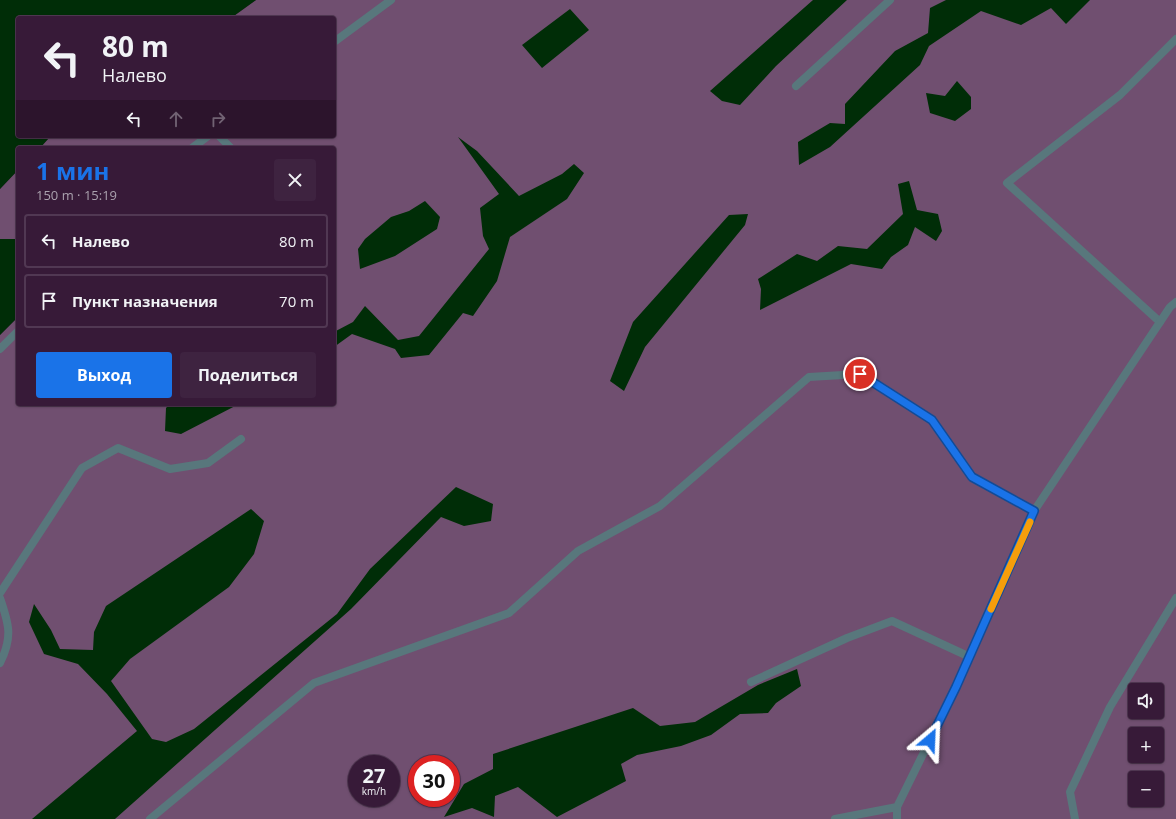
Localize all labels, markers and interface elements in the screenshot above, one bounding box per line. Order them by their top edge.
text: 80 m [102,27,169,65]
icon: left [36,32,88,84]
text: Налево [102,63,167,87]
icon: left [123,108,145,130]
icon: ahead [165,108,187,130]
icon: right [207,108,229,130]
text: 1 мин [36,154,109,187]
button: close [274,159,316,201]
text: 150 m · 15:19 [36,186,117,204]
icon: left [38,230,60,252]
text: Налево [72,231,130,251]
text: 80 m [279,231,314,251]
icon: arrive [38,290,60,312]
text: Пункт назначения [72,291,218,311]
text: 70 m [279,291,314,311]
button: Выход [36,352,172,398]
button: Поделиться [180,352,316,398]
pin [843,357,877,391]
icon: arrive [849,363,871,385]
map controls [1128,683,1164,807]
button: sound [1128,683,1164,719]
position arrow [909,719,951,761]
button: + [1128,727,1164,763]
speed limit sign: 30 [408,755,460,807]
text: 27 [363,762,385,789]
button: − [1128,771,1164,807]
text: km/h [362,784,386,798]

